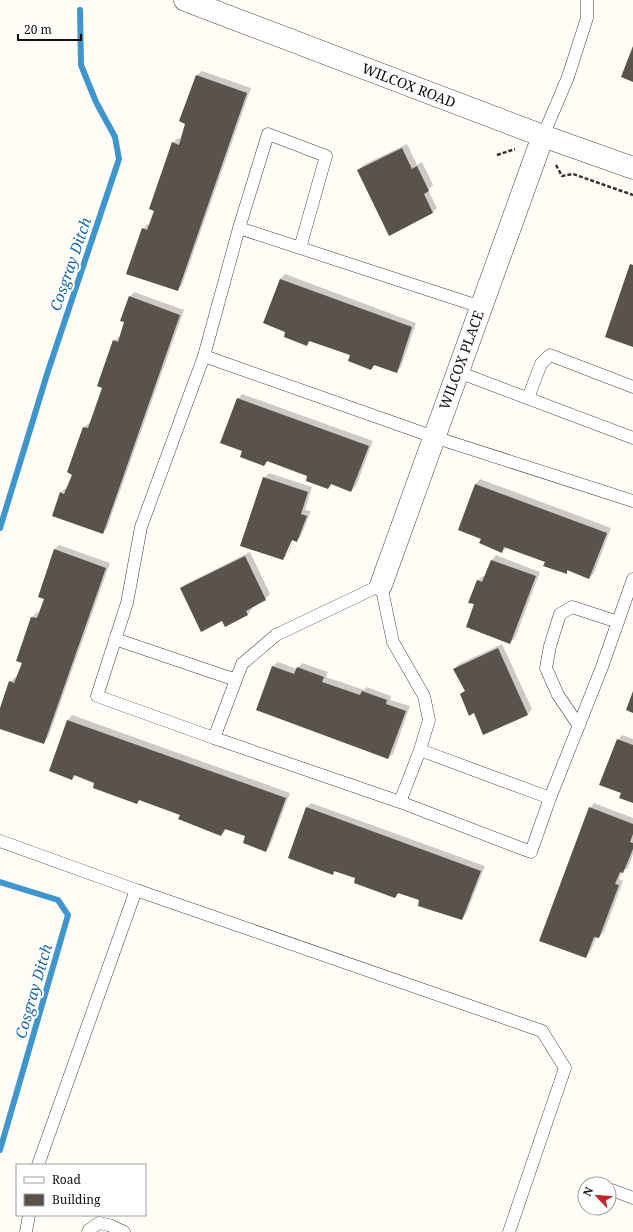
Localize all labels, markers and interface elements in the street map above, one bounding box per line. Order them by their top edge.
scale bar [18,16,81,42]
text: 20 m [24,21,52,38]
street label: WILCOX ROAD [359,58,459,112]
water label: Cosgray Ditch [45,215,95,313]
street label: WILCOX PLACE [434,308,488,412]
water label: Cosgray Ditch [10,941,56,1041]
legend [16,1164,146,1216]
text: Road [52,1171,82,1188]
north arrow [577,1176,617,1216]
text: N [579,1184,596,1199]
text: Building [52,1191,101,1208]

